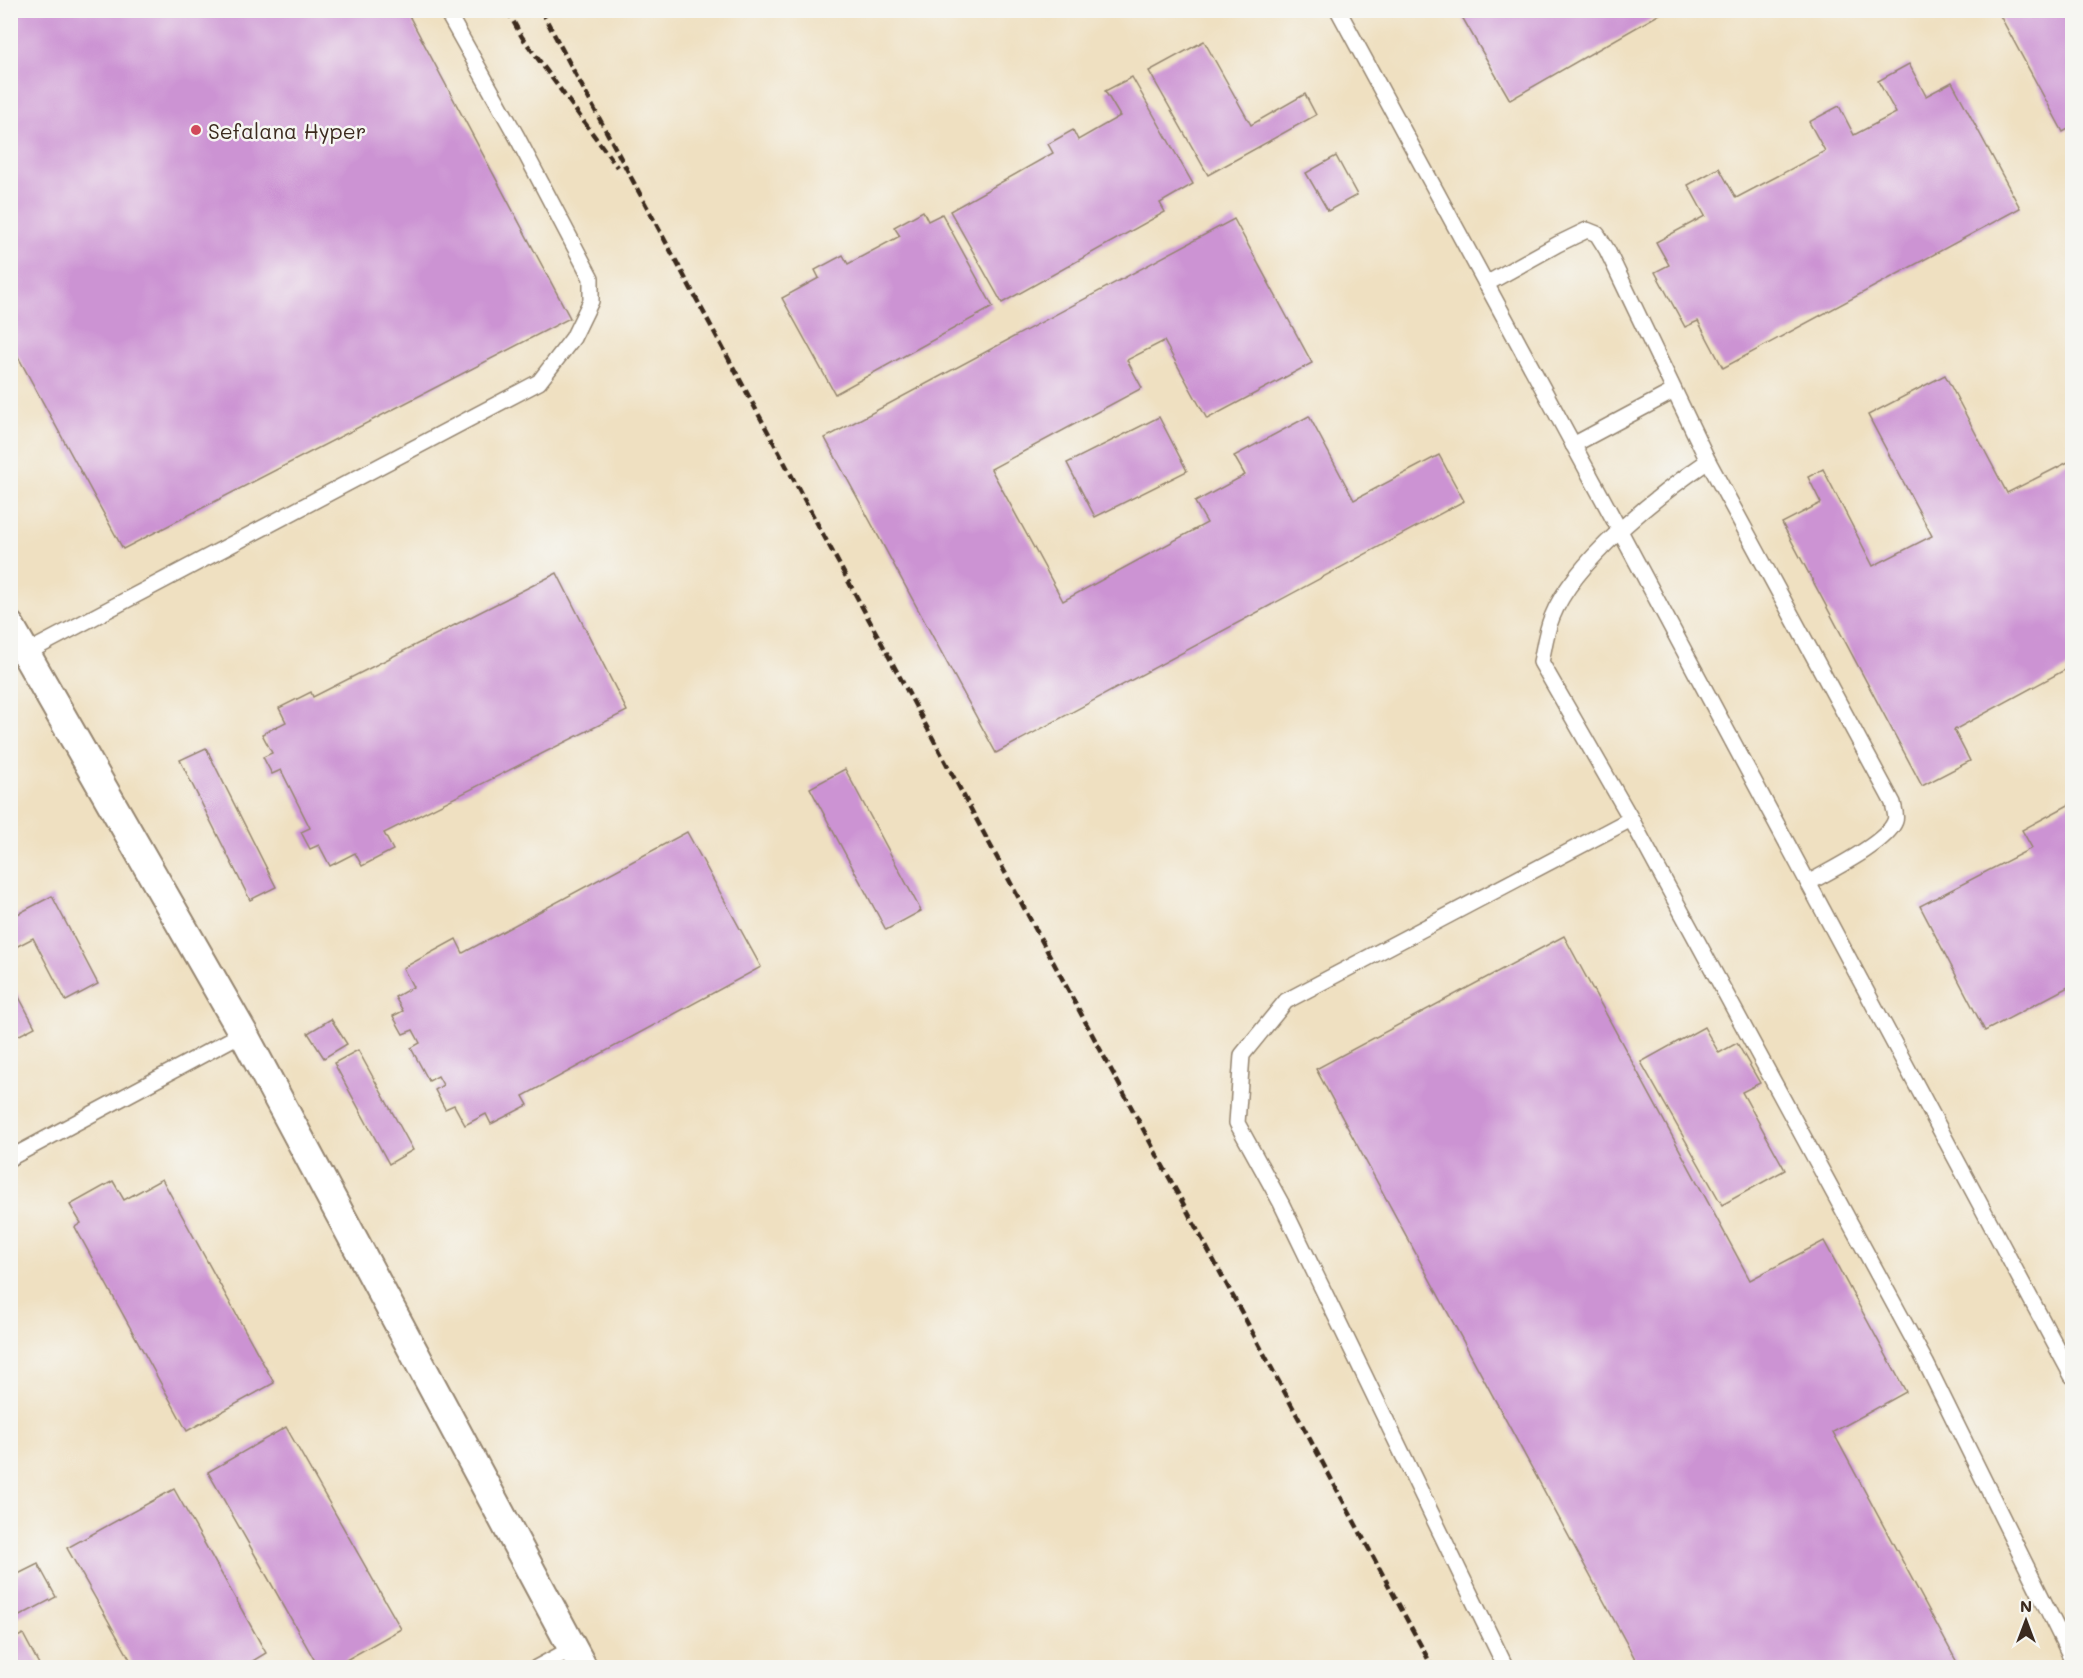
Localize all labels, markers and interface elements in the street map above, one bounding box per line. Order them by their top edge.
place label: Sefalana Hyper [208,117,366,144]
marker: Sefalana Hyper [189,123,203,137]
north arrow [1996,1591,2056,1651]
text: N [2020,1595,2032,1616]

